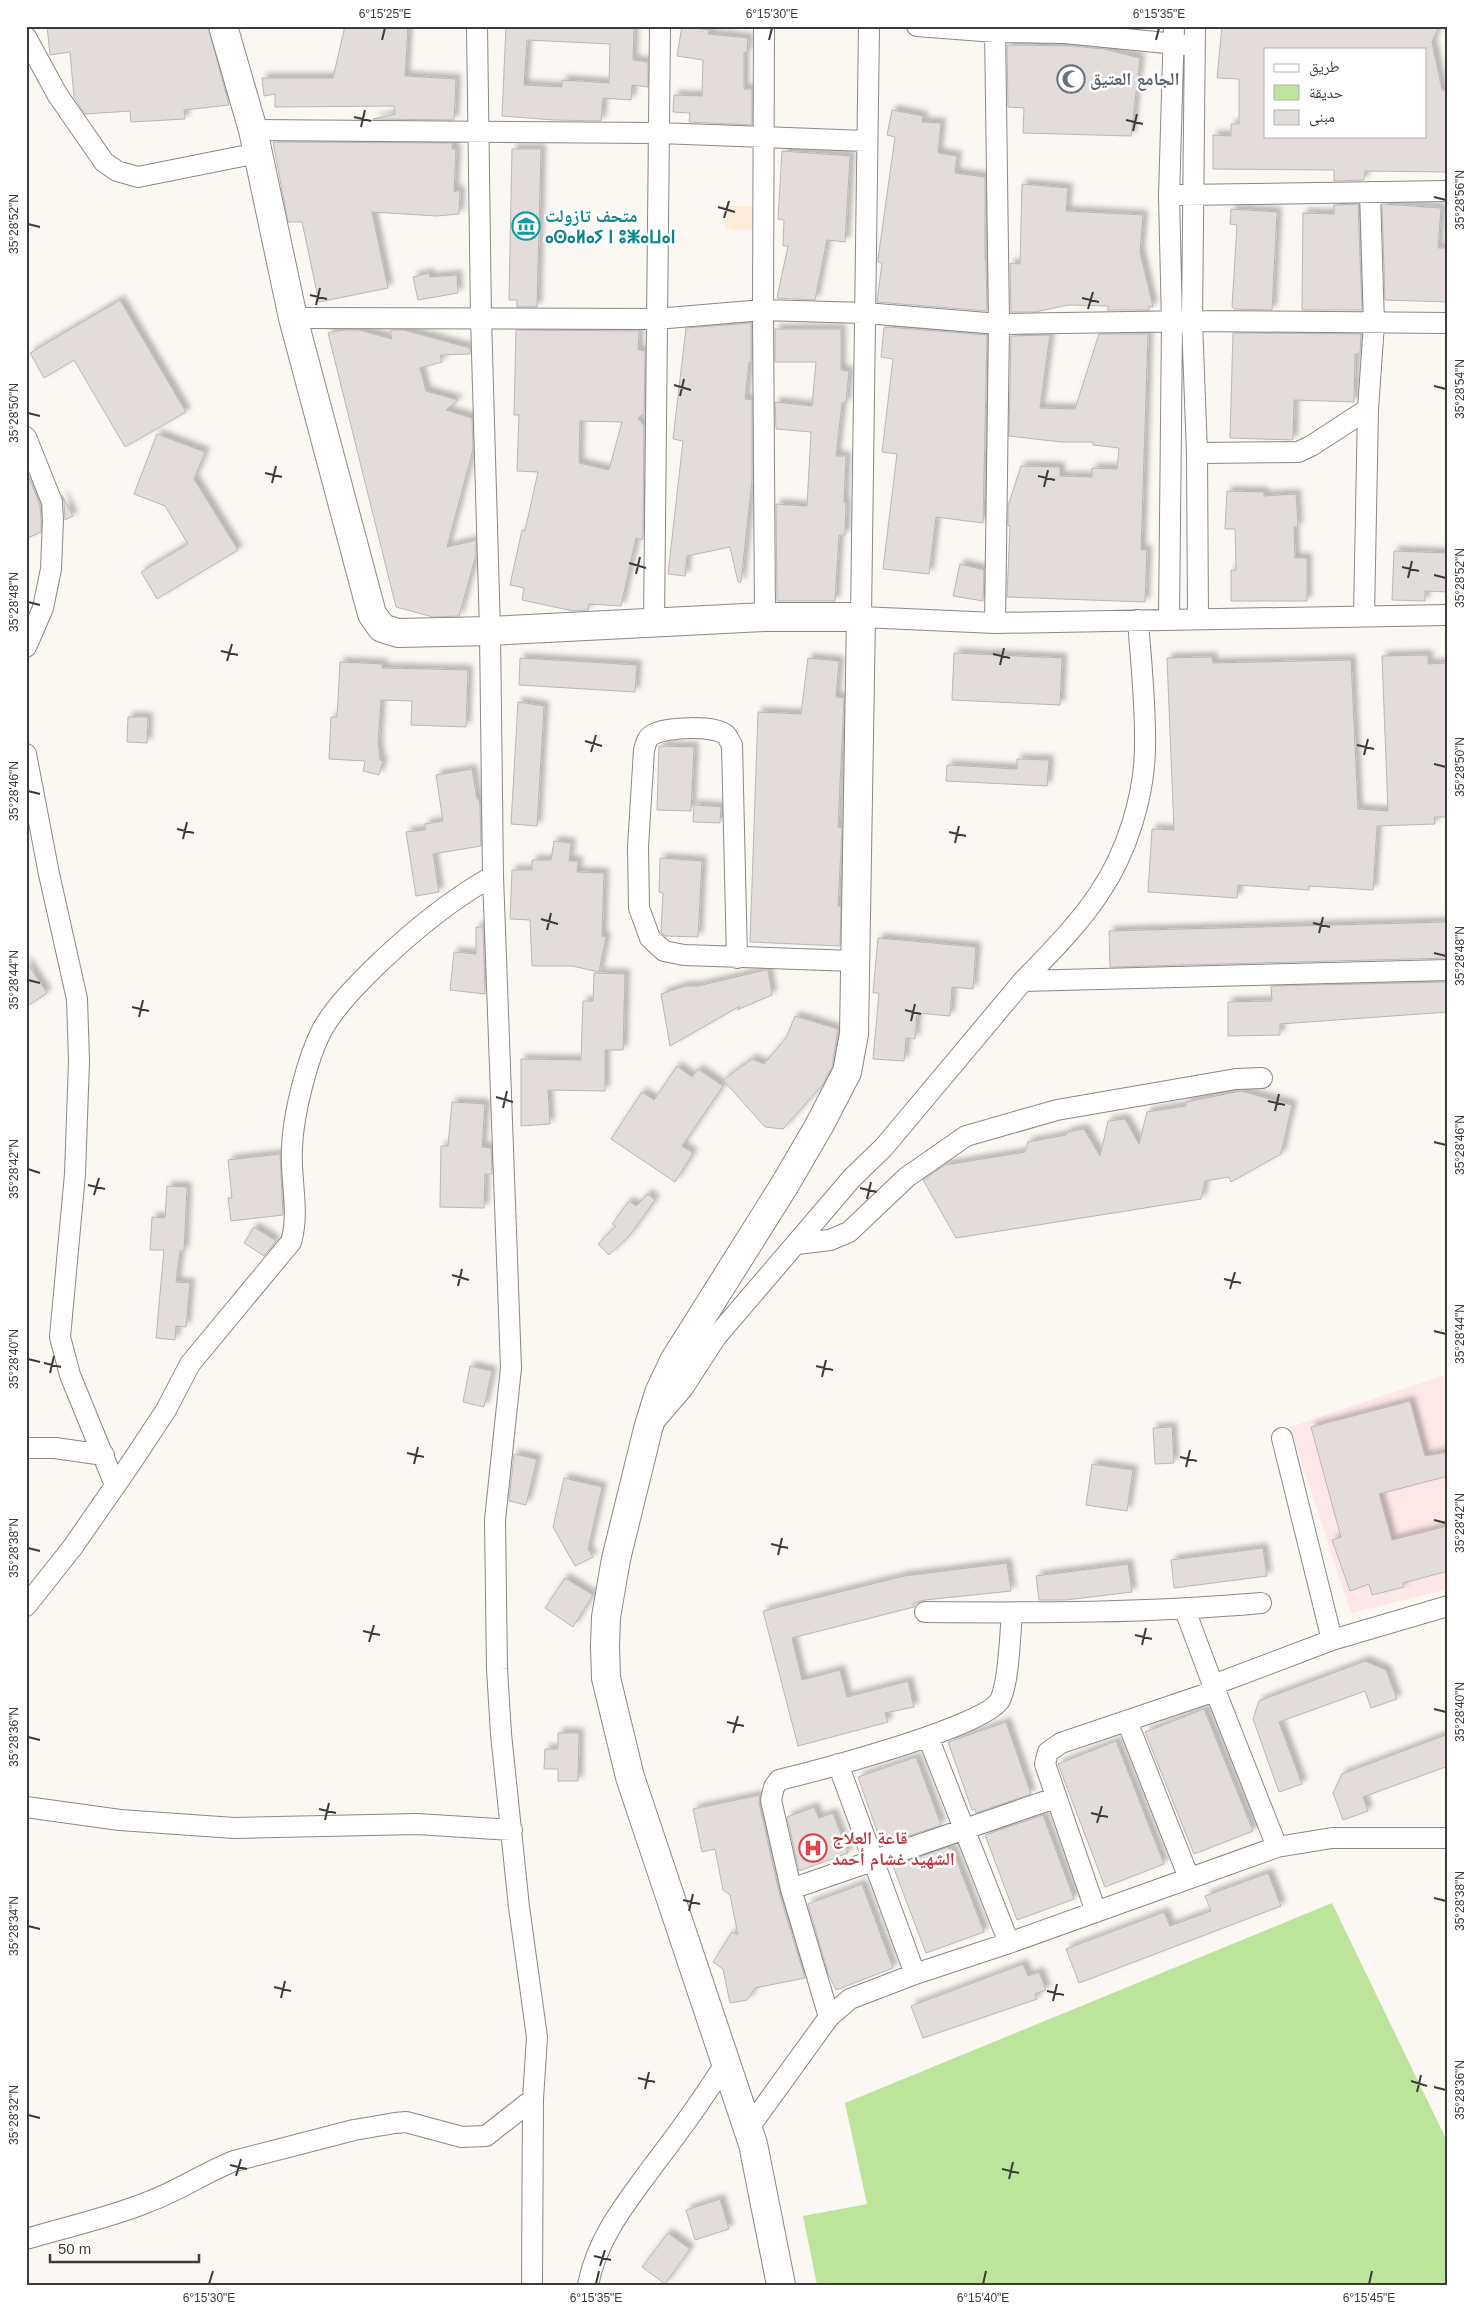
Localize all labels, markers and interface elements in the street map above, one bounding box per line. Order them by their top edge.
text: 6°15'25"E [359,7,411,21]
text: 6°15'30"E [746,7,798,21]
text: 6°15'35"E [1133,7,1185,21]
legend [1264,48,1426,138]
text: طريق [1309,58,1340,77]
mosque icon: الجامع العتيق [1056,64,1086,94]
place label: الجامع العتيق [1090,69,1180,91]
text: حديقة [1309,84,1344,101]
text: مبنى [1309,108,1335,127]
text: 35°28'56"N [1453,170,1467,230]
text: 35°28'52"N [7,194,21,254]
place label: متحف تازولت ⴰⵙⴰⵍⴰⵢ ⵏ ⵓⵥⴰⵡⴰⵏ [545,206,676,247]
museum icon: متحف تازولت ⴰⵙⴰⵍⴰⵢ ⵏ ⵓⵥⴰⵡⴰⵏ [511,211,541,241]
text: 35°28'54"N [1453,359,1467,419]
text: 35°28'50"N [7,383,21,443]
text: 35°28'52"N [1453,548,1467,608]
text: 35°28'48"N [7,572,21,632]
text: 35°28'50"N [1453,737,1467,797]
text: 35°28'46"N [7,761,21,821]
text: 35°28'48"N [1453,926,1467,986]
text: 35°28'44"N [7,950,21,1010]
text: 35°28'46"N [1453,1115,1467,1175]
text: 35°28'42"N [7,1139,21,1199]
text: 35°28'44"N [1453,1304,1467,1364]
text: 35°28'40"N [7,1329,21,1389]
text: 35°28'42"N [1453,1493,1467,1553]
text: 35°28'38"N [7,1518,21,1578]
text: 35°28'40"N [1453,1682,1467,1742]
text: 35°28'36"N [7,1707,21,1767]
place label: قاعة العلاج الشهيد غشام أحمد [832,1828,955,1871]
hospital icon: قاعة العلاج الشهيد غشام أحمد [798,1833,828,1863]
text: 35°28'38"N [1453,1871,1467,1931]
text: 35°28'34"N [7,1896,21,1956]
text: 35°28'36"N [1453,2060,1467,2120]
text: 35°28'32"N [7,2085,21,2145]
scale bar [50,2231,199,2263]
text: 50 m [58,2240,91,2257]
text: 6°15'30"E [183,2291,235,2305]
text: 6°15'35"E [570,2291,622,2305]
text: 6°15'40"E [957,2291,1009,2305]
text: 6°15'45"E [1343,2291,1395,2305]

